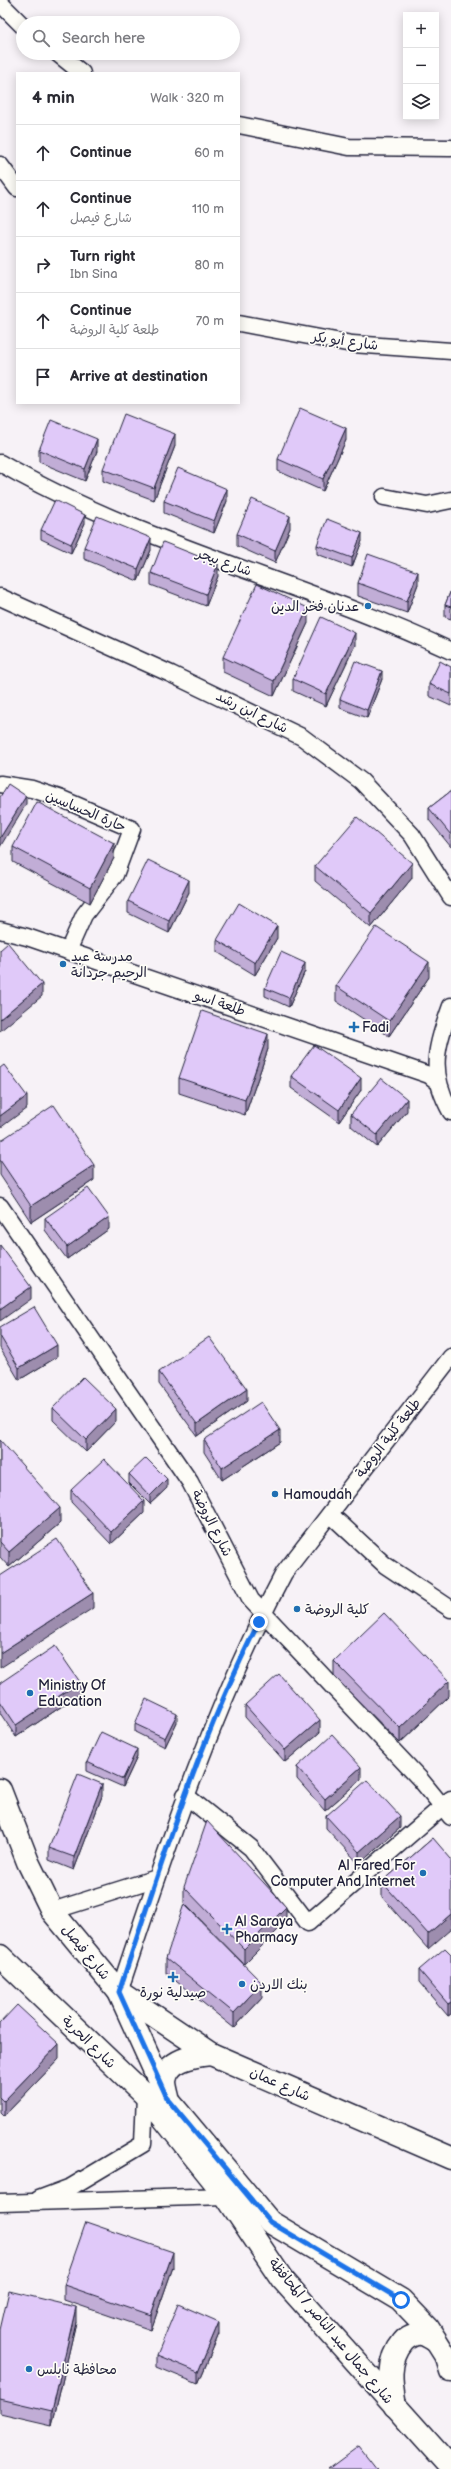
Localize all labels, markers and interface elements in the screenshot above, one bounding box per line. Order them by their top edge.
map controls [403,12,439,120]
button: + [403,12,439,48]
search box [16,16,240,60]
icon: search [30,27,52,49]
text: Search here [62,29,145,48]
button: − [403,48,439,84]
button: layers [403,84,439,120]
text: 4 min [32,88,75,108]
text: Walk · 320 m [150,90,224,106]
icon: ahead [32,142,54,164]
text: Continue [70,143,132,162]
text: 60 m [194,145,224,161]
text: Continue [70,189,132,208]
icon: ahead [32,198,54,220]
text: 110 m [192,201,224,217]
text: شارع فيصل [70,210,132,226]
text: Turn right [70,247,135,266]
icon: right [32,254,54,276]
text: 80 m [195,257,224,273]
text: Ibn Sina [70,266,118,282]
text: Continue [70,301,132,320]
icon: ahead [32,310,54,332]
text: 70 m [196,313,224,329]
text: طلعة كلية الروضة [70,322,159,338]
street label: شارع أبو بكر [310,328,379,355]
icon: arrive [32,366,54,388]
text: Arrive at destination [70,367,208,386]
street label: شارع بيجر [193,544,254,581]
place label: عدنان فخر الدين [271,598,360,615]
marker: عدنان فخر الدين [363,601,373,611]
street label: شارع ابن رشد [213,687,291,738]
street label: حارة الحساسين [43,786,129,836]
place label: مدرسة عبد الرحيم جردانة [71,948,147,983]
marker: مدرسة عبد الرحيم جردانة [58,959,68,969]
street label: طلعة اسو [191,986,248,1020]
place label: Fadi [362,1019,389,1036]
marker: Fadi [349,1022,359,1032]
street label: طلعة كلية الروضة [352,1395,424,1481]
place label: Hamoudah [283,1486,352,1503]
street label: شارع الروضة [187,1487,236,1560]
marker: Hamoudah [270,1489,280,1499]
place label: كلية الروضة [305,1601,369,1618]
marker: كلية الروضة [292,1604,302,1614]
route end [250,1613,268,1631]
place label: Ministry Of Education [38,1677,106,1710]
marker: Ministry Of Education [25,1688,35,1698]
place label: Al Fared For Computer And Internet [271,1857,416,1890]
marker: Al Fared For Computer And Internet [418,1868,428,1878]
place label: Al Saraya Pharmacy [235,1913,298,1946]
street label: شارع فيصل [58,1921,114,1984]
marker: Al Saraya Pharmacy [222,1924,232,1934]
marker: صيدلية نورة [168,1972,178,1982]
place label: بنك الاردن [250,1976,308,1993]
marker: بنك الاردن [237,1979,247,1989]
place label: صيدلية نورة [140,1984,206,2001]
street label: شارع الحرية [58,2012,119,2073]
street label: شارع عمان [247,2063,313,2106]
street label: شارع جمال عبد الناصر / المحافظة [264,2255,397,2408]
route start [392,2291,410,2309]
place label: محافظة نابلس [37,2361,117,2378]
marker: محافظة نابلس [24,2364,34,2374]

